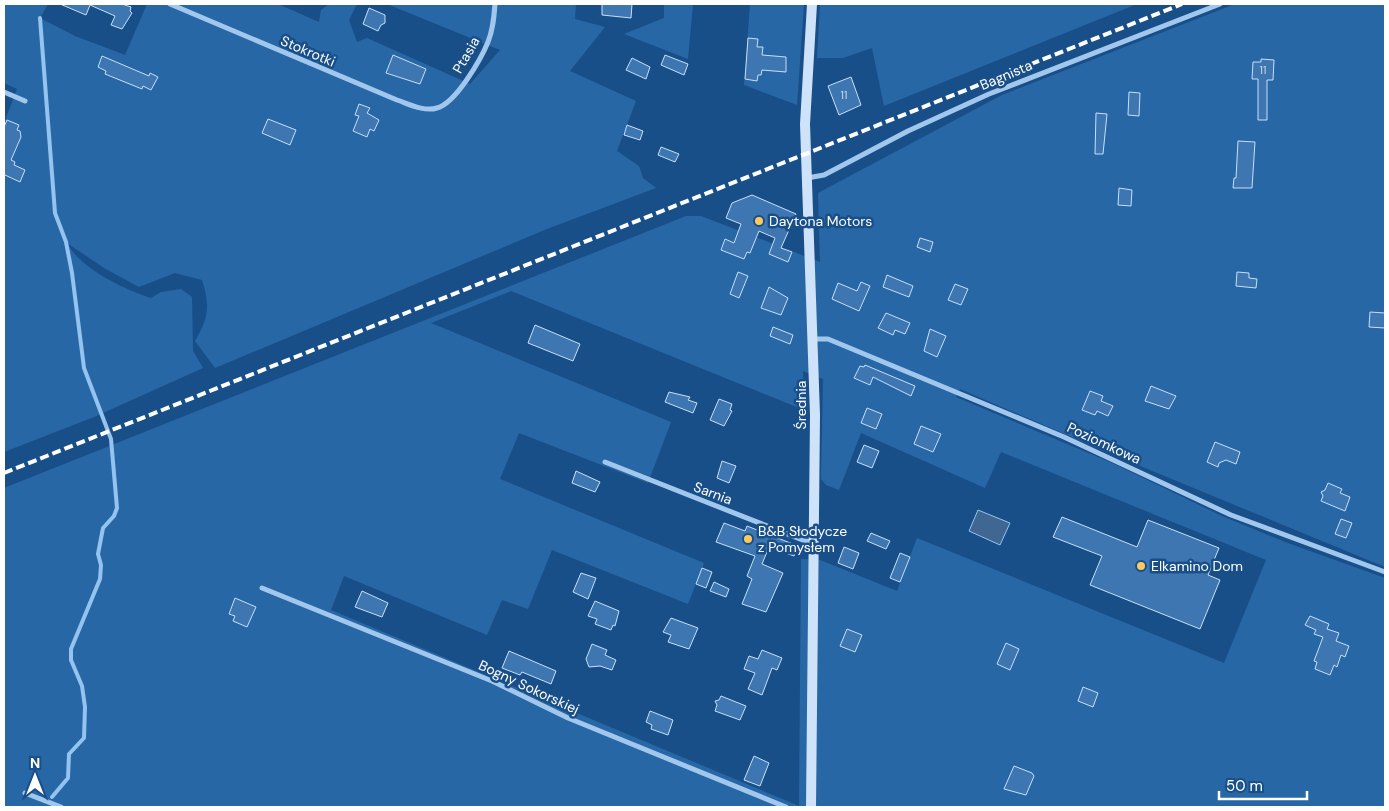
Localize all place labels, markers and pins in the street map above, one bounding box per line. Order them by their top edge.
place label: Daytona Motors [769,212,872,230]
marker: Daytona Motors [753,215,765,227]
place label: B&B Słodycze z Pomysłem [758,522,847,556]
marker: B&B Słodycze z Pomysłem [742,533,754,545]
place label: Elkamino Dom [1151,557,1243,575]
marker: Elkamino Dom [1135,560,1147,572]

